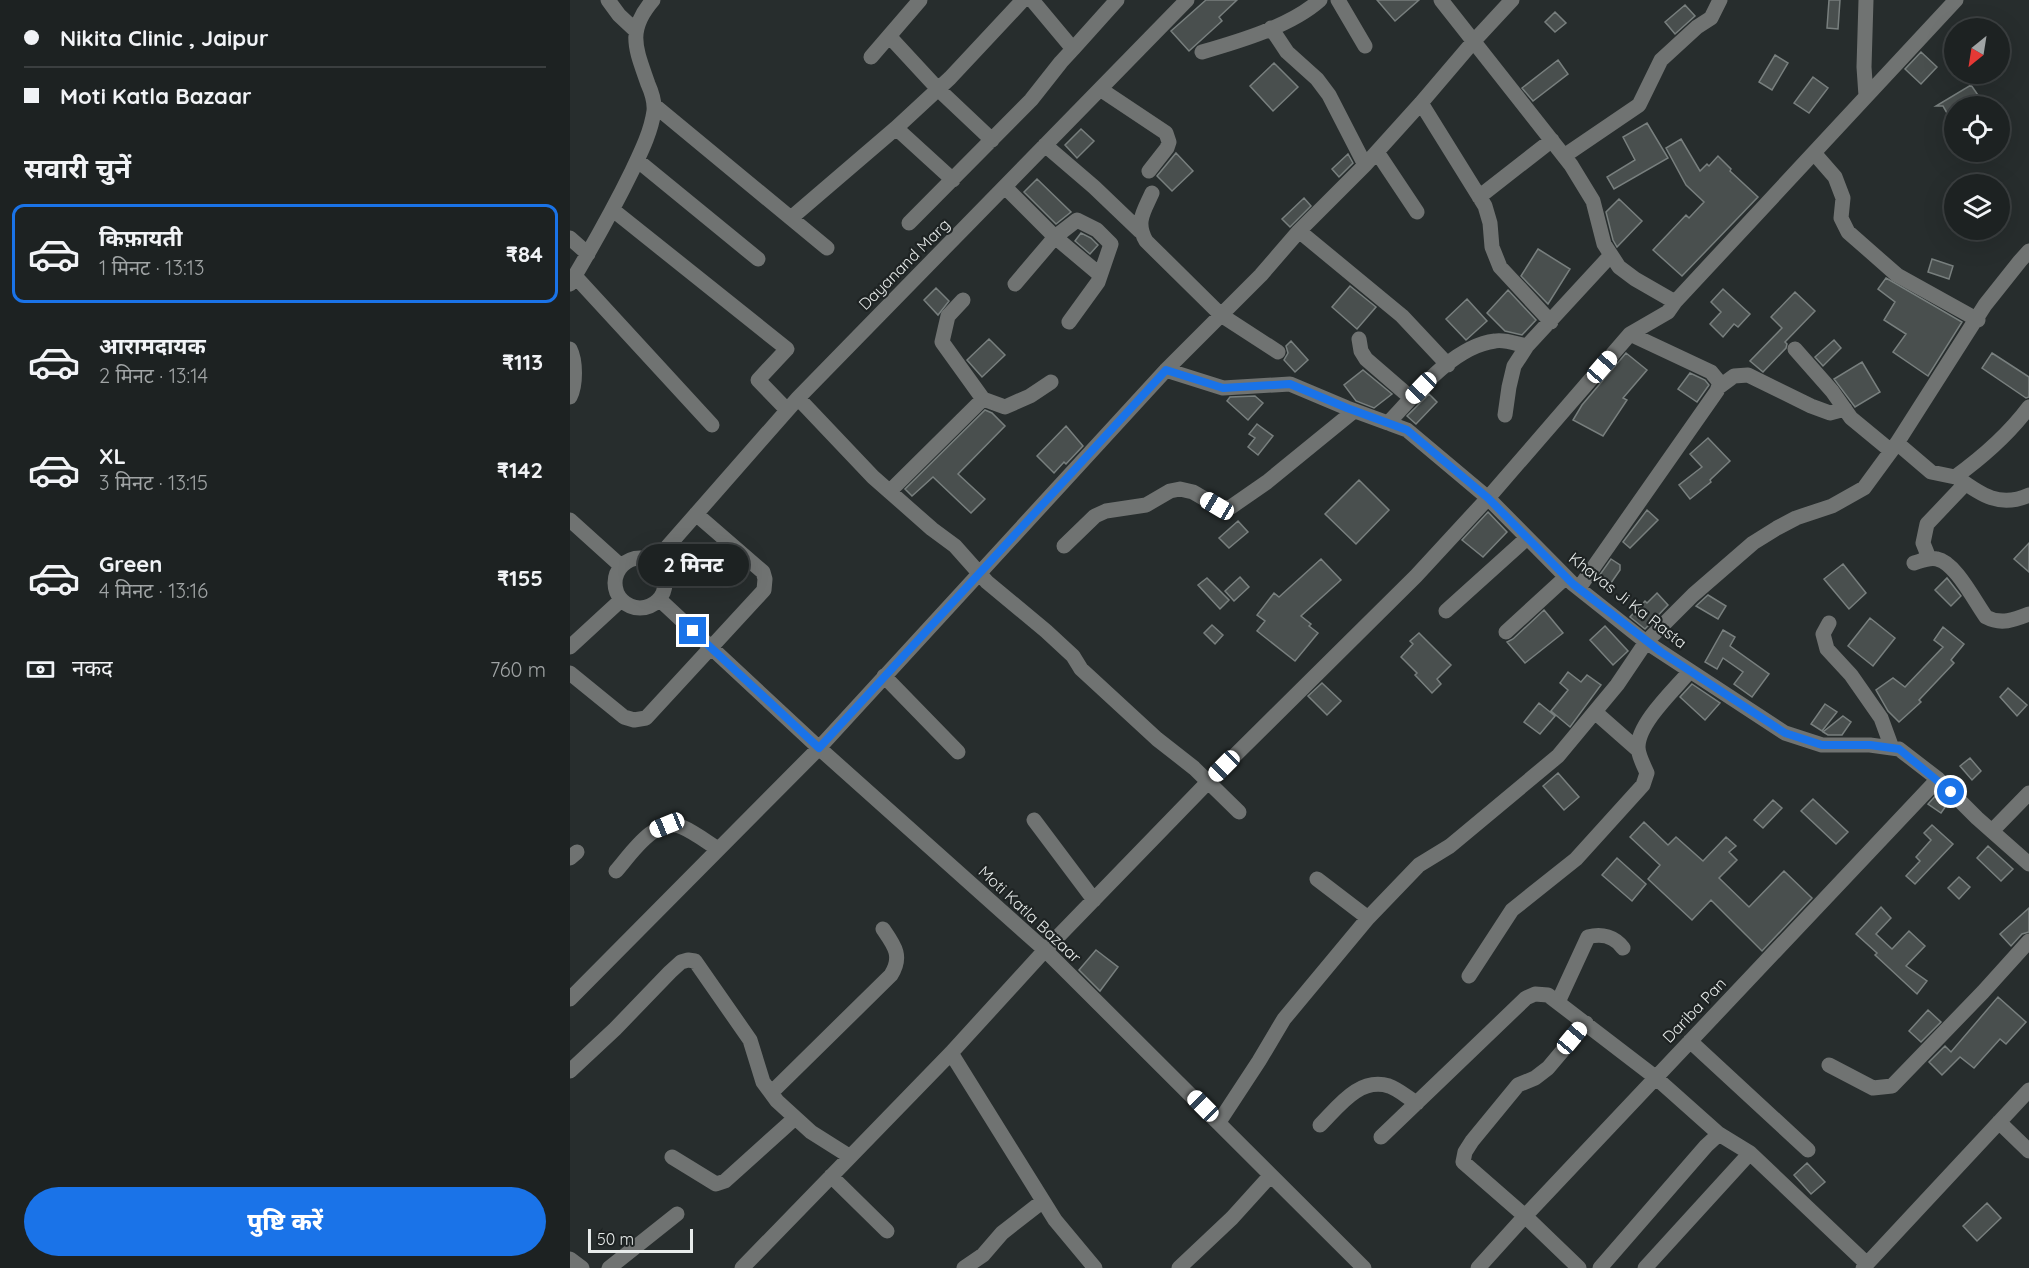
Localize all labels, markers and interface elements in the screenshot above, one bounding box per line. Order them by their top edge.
north arrow [1944,18,2010,84]
map controls [1944,18,2010,240]
text: Nikita Clinic , Jaipur [60,24,269,52]
text: Moti Katla Bazaar [60,82,252,110]
button: locate [1944,96,2010,162]
text: सवारी चुनें [24,151,131,185]
button: layers [1944,174,2010,240]
street label: Dayanand Marg [854,214,954,314]
text: किफ़ायती [99,224,183,252]
icon: car [27,227,81,281]
text: ₹84 [506,240,543,268]
text: 1 मिनट · 13:13 [99,255,205,280]
text: आरामदायक [99,332,206,360]
icon: car [27,335,81,389]
text: ₹113 [502,348,543,376]
car [1583,348,1621,386]
text: 2 मिनट · 13:14 [99,363,208,388]
car [1402,369,1440,407]
text: XL [99,442,126,470]
icon: car [27,443,81,497]
text: ₹142 [497,456,543,484]
text: 3 मिनट · 13:15 [99,470,208,495]
car [1197,489,1237,523]
callout: 2 मिनट [638,544,748,586]
street label: Khavas Ji Ka Rasta [1565,548,1691,652]
text: Green [99,550,162,578]
icon: car [27,551,81,605]
text: 2 मिनट [663,552,724,577]
text: ₹155 [497,564,543,592]
text: 4 मिनट · 13:16 [99,578,208,603]
route end [679,617,706,644]
icon: cash [24,653,57,686]
text: नकद [72,654,113,682]
text: 760 m [490,657,546,682]
car [1205,747,1243,785]
route start [1937,778,1964,805]
car [647,810,687,840]
street label: Moti Katla Bazaar [974,861,1086,967]
street label: Dariba Pan [1658,973,1730,1047]
car [1554,1018,1590,1058]
car [1184,1087,1222,1125]
button: पुष्टि करें [24,1187,546,1256]
scale bar [588,1226,693,1254]
text: 50 m [597,1229,634,1249]

